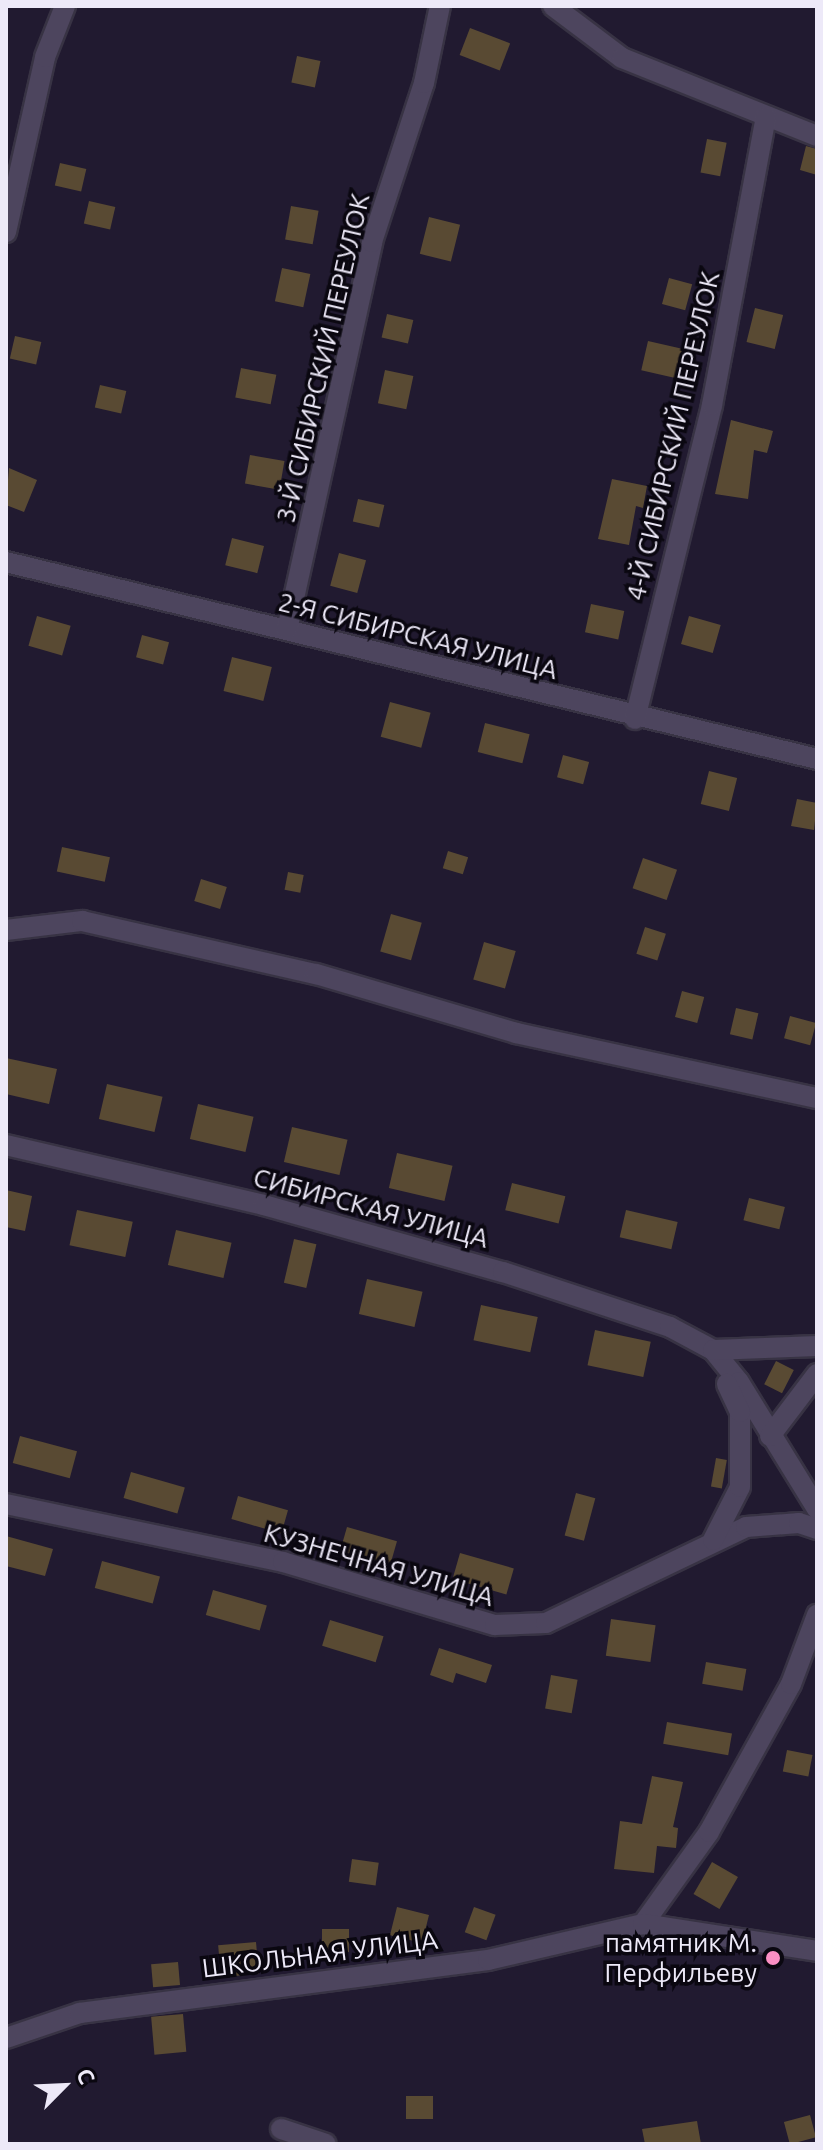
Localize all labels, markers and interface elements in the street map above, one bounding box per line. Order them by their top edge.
street label: 3-Й СИБИРСКИЙ ПЕРЕУЛОК [270,191,376,525]
street label: 4-Й СИБИРСКИЙ ПЕРЕУЛОК [620,269,726,603]
street label: 2-Я СИБИРСКАЯ УЛИЦА [275,586,561,686]
street label: СИБИРСКАЯ УЛИЦА [250,1162,492,1254]
street label: КУЗНЕЧНАЯ УЛИЦА [260,1517,498,1613]
street label: ШКОЛЬНАЯ УЛИЦА [200,1924,440,1984]
place label: памятник М. Перфильеву [604,1927,757,1988]
marker: памятник М. Перфильеву [764,1949,782,1967]
north arrow [24,2046,104,2126]
text: С [72,2065,101,2088]

